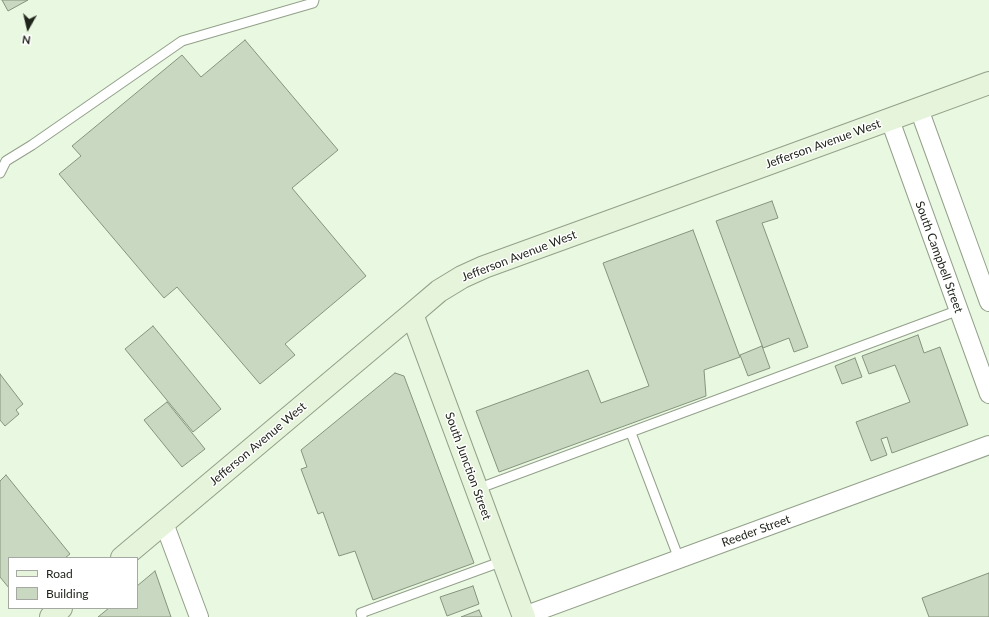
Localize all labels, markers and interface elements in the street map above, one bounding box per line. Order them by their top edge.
north arrow [8,8,48,48]
text: N [21,33,31,47]
street label: Jefferson Avenue West [763,116,883,172]
street label: South Campbell Street [912,199,966,315]
street label: Jefferson Avenue West [460,227,578,285]
street label: Jefferson Avenue West [207,399,309,489]
street label: South Junction Street [442,410,494,522]
street label: Reeder Street [720,512,792,550]
legend [8,557,138,609]
text: Road [46,566,73,581]
text: Building [46,586,89,601]

